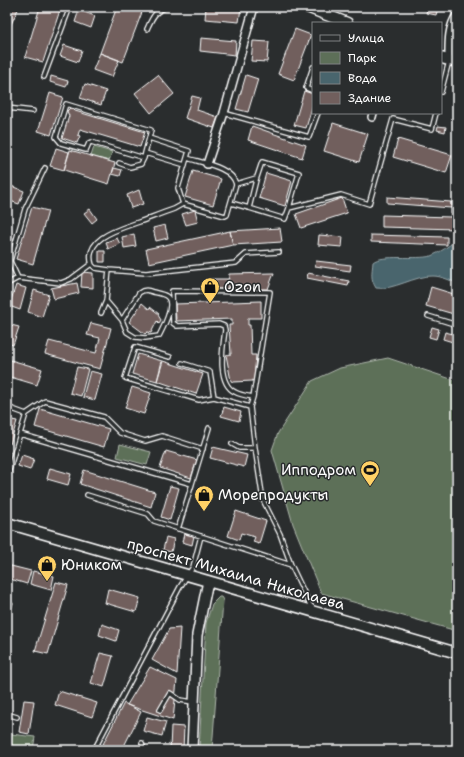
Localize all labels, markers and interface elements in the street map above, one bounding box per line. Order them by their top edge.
legend [312,22,442,114]
text: Улица [348,30,385,46]
text: Парк [348,50,377,66]
text: Вода [348,70,377,86]
text: Здание [348,90,392,106]
shop icon: Ozon [199,276,221,304]
place label: Ozon [224,277,261,297]
sports icon: Ипподром [359,459,381,487]
place label: Ипподром [281,460,356,480]
shop icon: Морепродукты [193,484,215,512]
place label: Морепродукты [218,485,328,505]
street label: проспект Михаила Николаева [125,533,348,615]
shop icon: Юником [36,554,58,582]
place label: Юником [61,555,123,575]

